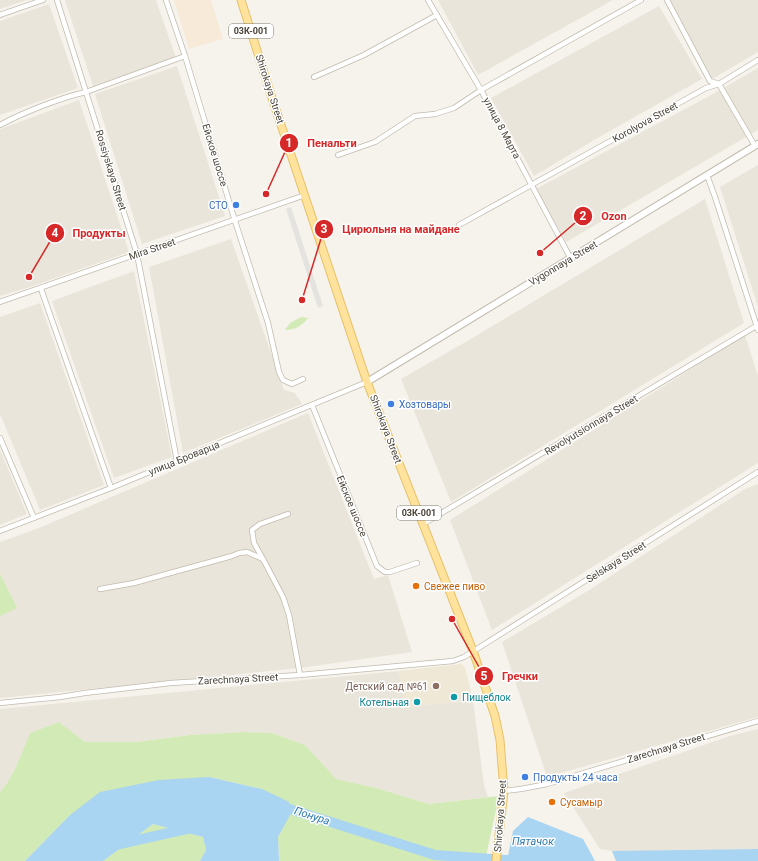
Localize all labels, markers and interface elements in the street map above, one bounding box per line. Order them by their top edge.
road number: 03К-001 [229,24,273,38]
street label: Shirokaya Street [254,53,286,125]
street label: улица 8 Марта [481,96,523,160]
street label: Korolyova Street [611,100,679,144]
street label: Ейское шоссе [200,122,230,188]
street label: Rossiyskaya Street [93,128,129,212]
callout: Пенальти [279,131,365,154]
text: 1 [286,136,292,150]
text: Пенальти [307,137,357,150]
place label: СТО [209,200,228,211]
marker: СТО [231,200,241,210]
callout: Ozon [573,205,635,228]
text: 2 [580,209,587,223]
text: Ozon [601,210,627,223]
callout: Цирюльня на майдане [314,217,467,240]
callout: Продукты [45,222,134,245]
text: 3 [321,222,328,236]
text: Цирюльня на майдане [342,223,460,236]
text: 4 [52,226,59,240]
text: Продукты [72,227,126,240]
street label: Mira Street [127,236,177,262]
street label: Vygonnaya Street [527,238,599,288]
street label: Shirokaya Street [368,393,404,465]
street label: Revolyutsionnaya Street [543,393,639,457]
marker: Хозтовары [386,399,396,409]
place label: Хозтовары [399,399,451,410]
street label: улица Броварца [147,439,221,477]
street label: Ейское шоссе [335,474,369,538]
road number: 03К-001 [397,506,441,520]
street label: Selskaya Street [584,539,648,585]
marker: Свежее пиво [411,581,421,591]
place label: Свежее пиво [424,581,485,592]
callout: Гречки [474,665,546,688]
text: 5 [481,669,488,683]
text: Гречки [502,670,538,683]
street label: Zarechnaya Street [197,671,279,687]
place label: Детский сад №61 [345,681,428,692]
marker: Детский сад №61 [431,681,441,691]
marker: Пищеблок [449,692,459,702]
place label: Пищеблок [462,692,512,703]
place label: Котельная [359,697,409,708]
marker: Котельная [412,697,422,707]
street label: Zarechnaya Street [626,731,706,765]
marker: Продукты 24 часа [520,772,530,782]
place label: Продукты 24 часа [533,772,618,783]
street label: Shirokaya Street [492,780,508,852]
marker: Сусамыр [547,797,557,807]
place label: Сусамыр [560,797,603,808]
water label: Понура [293,804,332,828]
water label: Пятачок [512,835,554,848]

